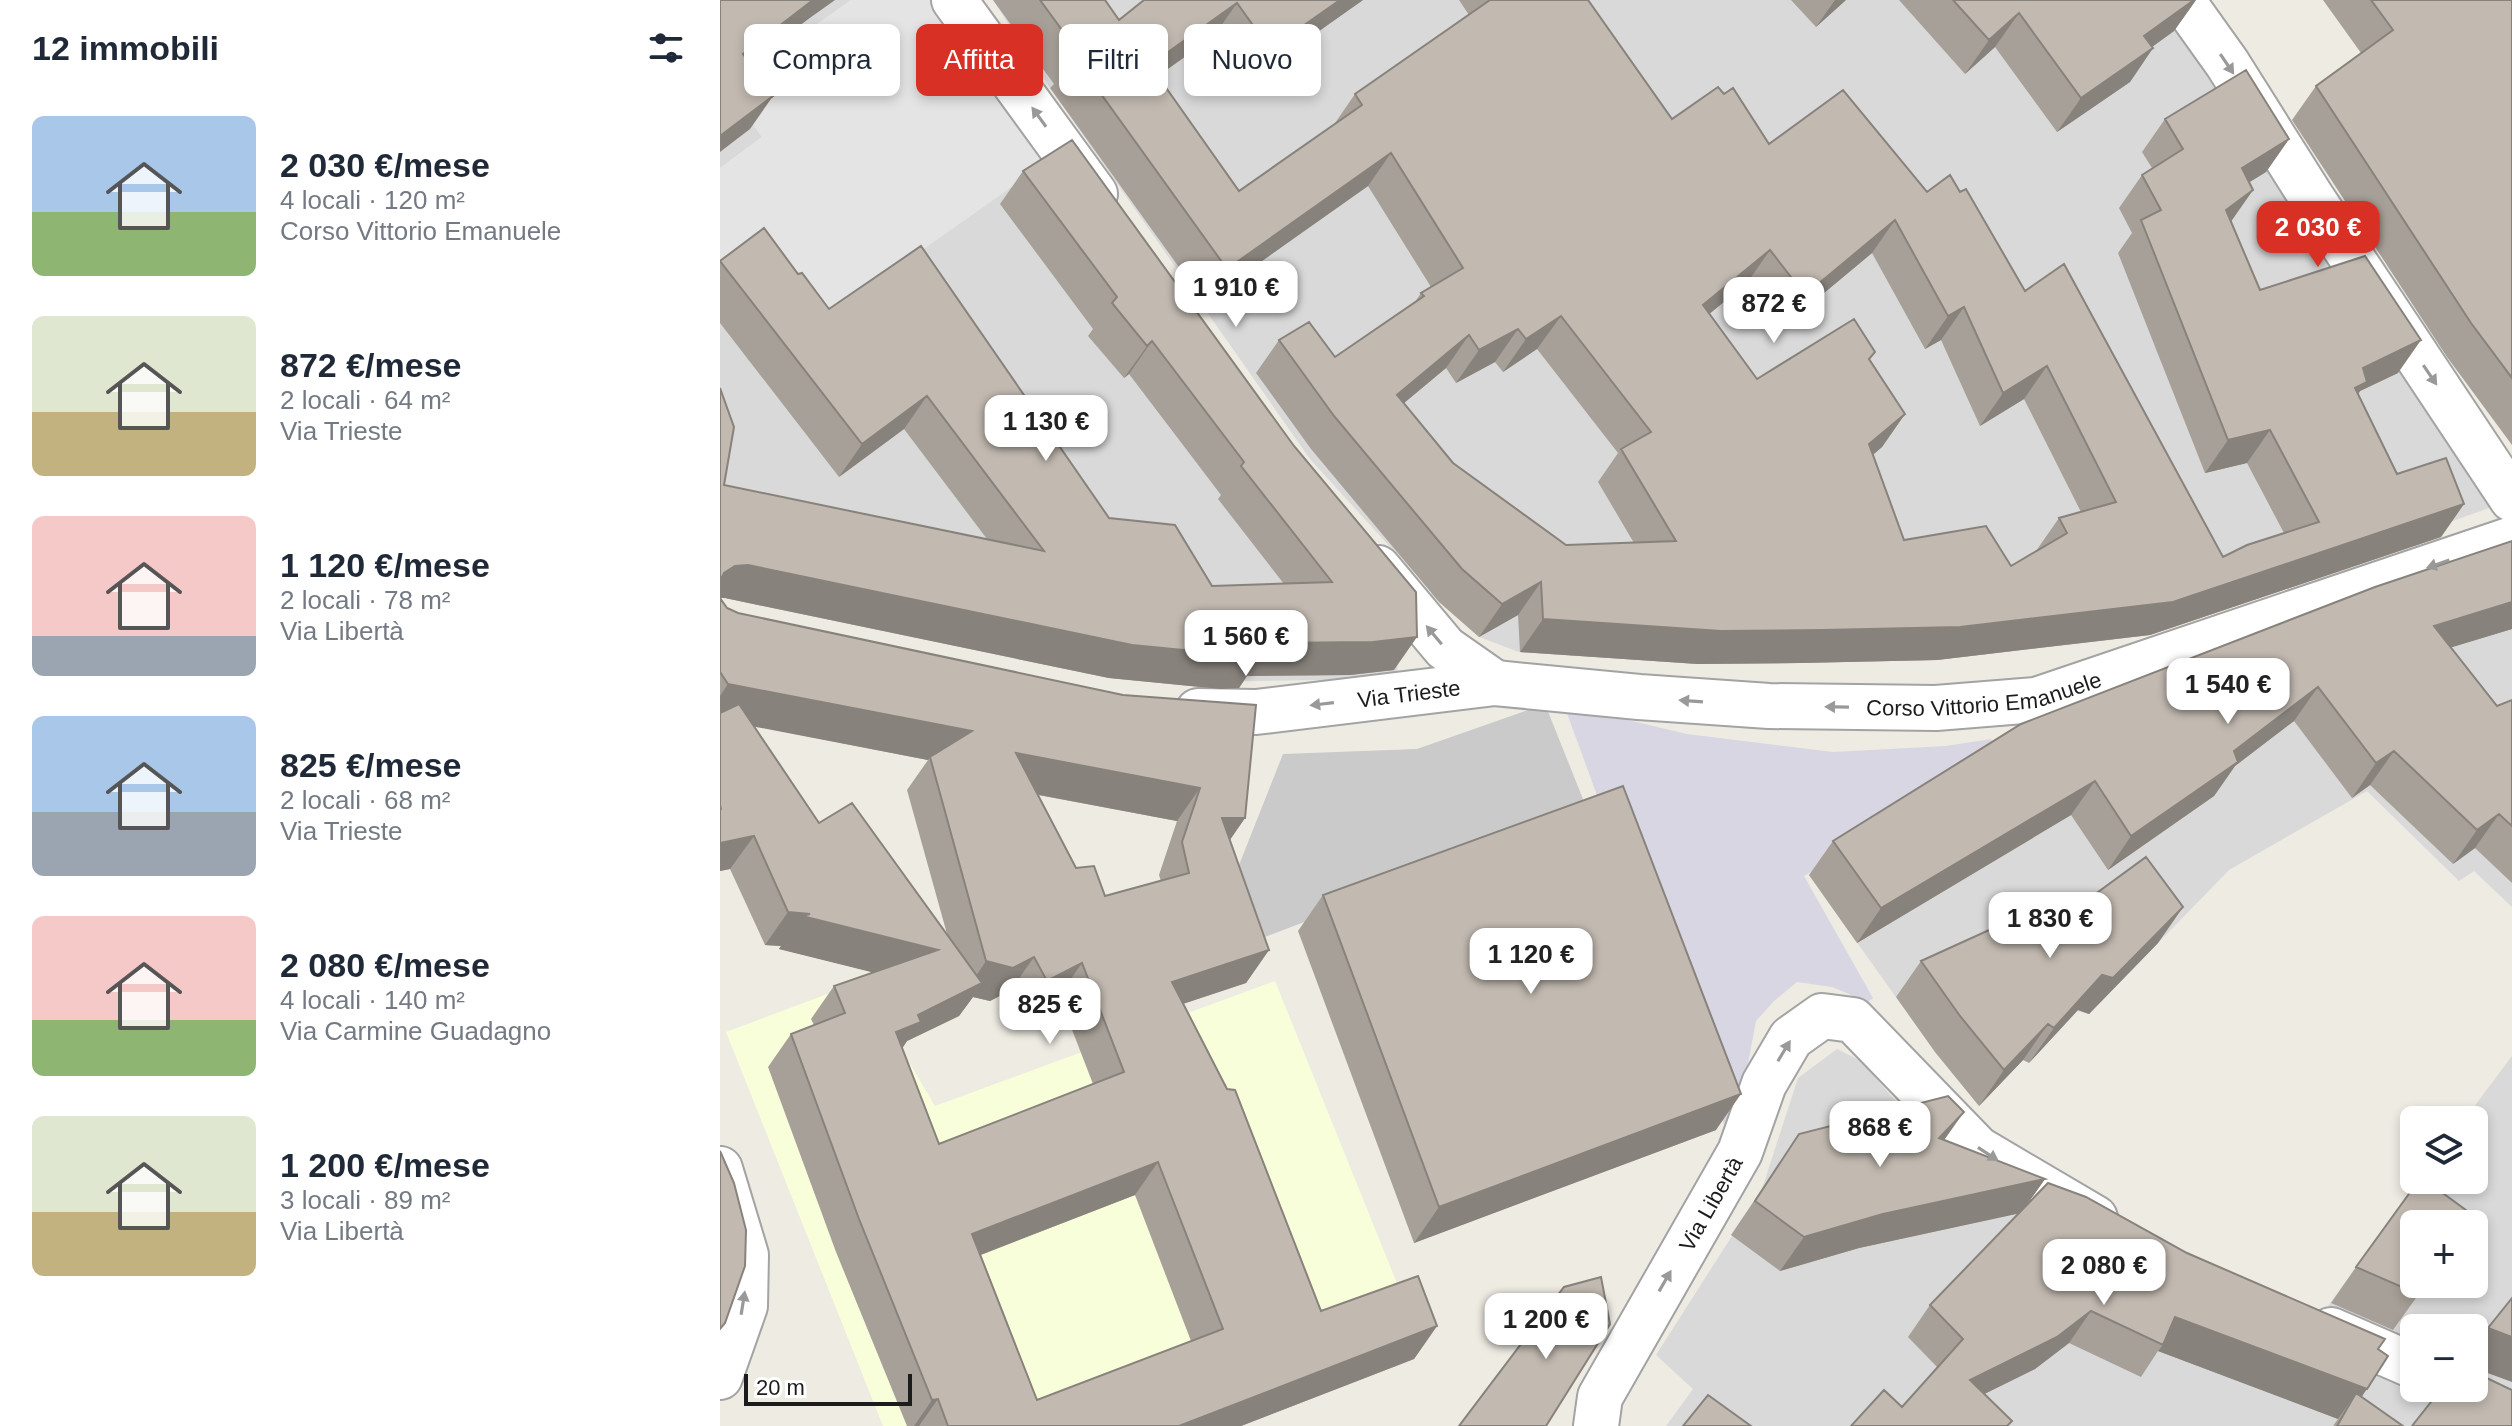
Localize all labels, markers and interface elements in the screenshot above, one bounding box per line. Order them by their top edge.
chip: Compra [744,24,900,96]
chip: Affitta [916,24,1043,96]
chip: Filtri [1059,24,1168,96]
chip: Nuovo [1184,24,1321,96]
icon: filters [644,26,688,70]
text: 12 immobili [32,29,219,67]
one-way arrow [2219,53,2234,74]
one-way arrow [1032,106,1047,127]
text: 2 030 €/mese [280,146,490,184]
icon: home [96,148,192,244]
text: 4 locali · 120 m² [280,185,465,215]
pin: 2 030 € [2244,201,2392,269]
text: 2 030 € [2275,212,2361,242]
text: Corso Vittorio Emanuele [280,216,561,246]
pin: 1 910 € [1162,261,1310,329]
text: 1 910 € [1193,272,1279,302]
pin: 872 € [1718,277,1830,345]
text: 872 € [1741,288,1807,318]
text: 872 €/mese [280,346,462,384]
icon: home [96,348,192,444]
one-way arrow [2422,365,2437,386]
text: 2 locali · 64 m² [280,385,451,415]
pin: 1 130 € [972,395,1120,463]
text: 1 130 € [1003,406,1089,436]
text: Via Trieste [280,416,402,446]
text: 1 120 €/mese [280,546,490,584]
icon: home [96,548,192,644]
one-way arrow [2426,558,2450,570]
text: 2 locali · 78 m² [280,585,451,615]
pin: 1 560 € [1172,610,1320,678]
text: Via Libertà [280,616,404,646]
text: 1 560 € [1203,621,1289,651]
one-way arrow [1426,625,1443,645]
pin: 1 540 € [2154,658,2302,726]
street label: Corso Vittorio Emanuele [1866,666,2104,721]
text: 1 540 € [2185,669,2271,699]
street label: Via Trieste [1356,675,1462,712]
one-way arrow [1678,694,1703,707]
one-way arrow [1309,698,1334,711]
one-way arrow [1824,701,1849,713]
text: 825 €/mese [280,746,462,784]
icon: home [96,748,192,844]
text: 2 locali · 68 m² [280,785,451,815]
text: Via Trieste [280,816,402,846]
pin: 1 830 € [1976,892,2124,960]
text: 1 830 € [2007,903,2093,933]
pin: 1 120 € [1457,928,1605,996]
text: 1 120 € [1488,939,1574,969]
text: 2 080 €/mese [280,946,490,984]
icon: home [96,948,192,1044]
pin: 825 € [994,978,1106,1046]
text: 4 locali · 140 m² [280,985,465,1015]
text: 825 € [1017,989,1083,1019]
text: Via Carmine Guadagno [280,1016,551,1046]
one-way arrow [1777,1040,1791,1062]
pin: 868 € [1824,1101,1936,1169]
map controls [2400,1106,2488,1402]
button: layers [2400,1106,2488,1194]
text: 868 € [1847,1112,1913,1142]
text: 1 200 €/mese [280,1146,490,1184]
one-way arrow [1977,1146,1998,1161]
icon: home [96,1148,192,1244]
street label: Via Libertà [1674,1151,1748,1255]
text: 3 locali · 89 m² [280,1185,451,1215]
button: + [2400,1210,2488,1298]
text: Via Libertà [280,1216,404,1246]
pin: 2 080 € [2030,1239,2178,1307]
text: 2 080 € [2061,1250,2147,1280]
one-way arrow [1658,1270,1672,1292]
one-way arrow [737,1290,750,1315]
pin: 1 200 € [1472,1293,1620,1361]
text: 1 200 € [1503,1304,1589,1334]
button: − [2400,1314,2488,1402]
scale bar [744,1370,912,1406]
text: 20 m [756,1375,805,1400]

